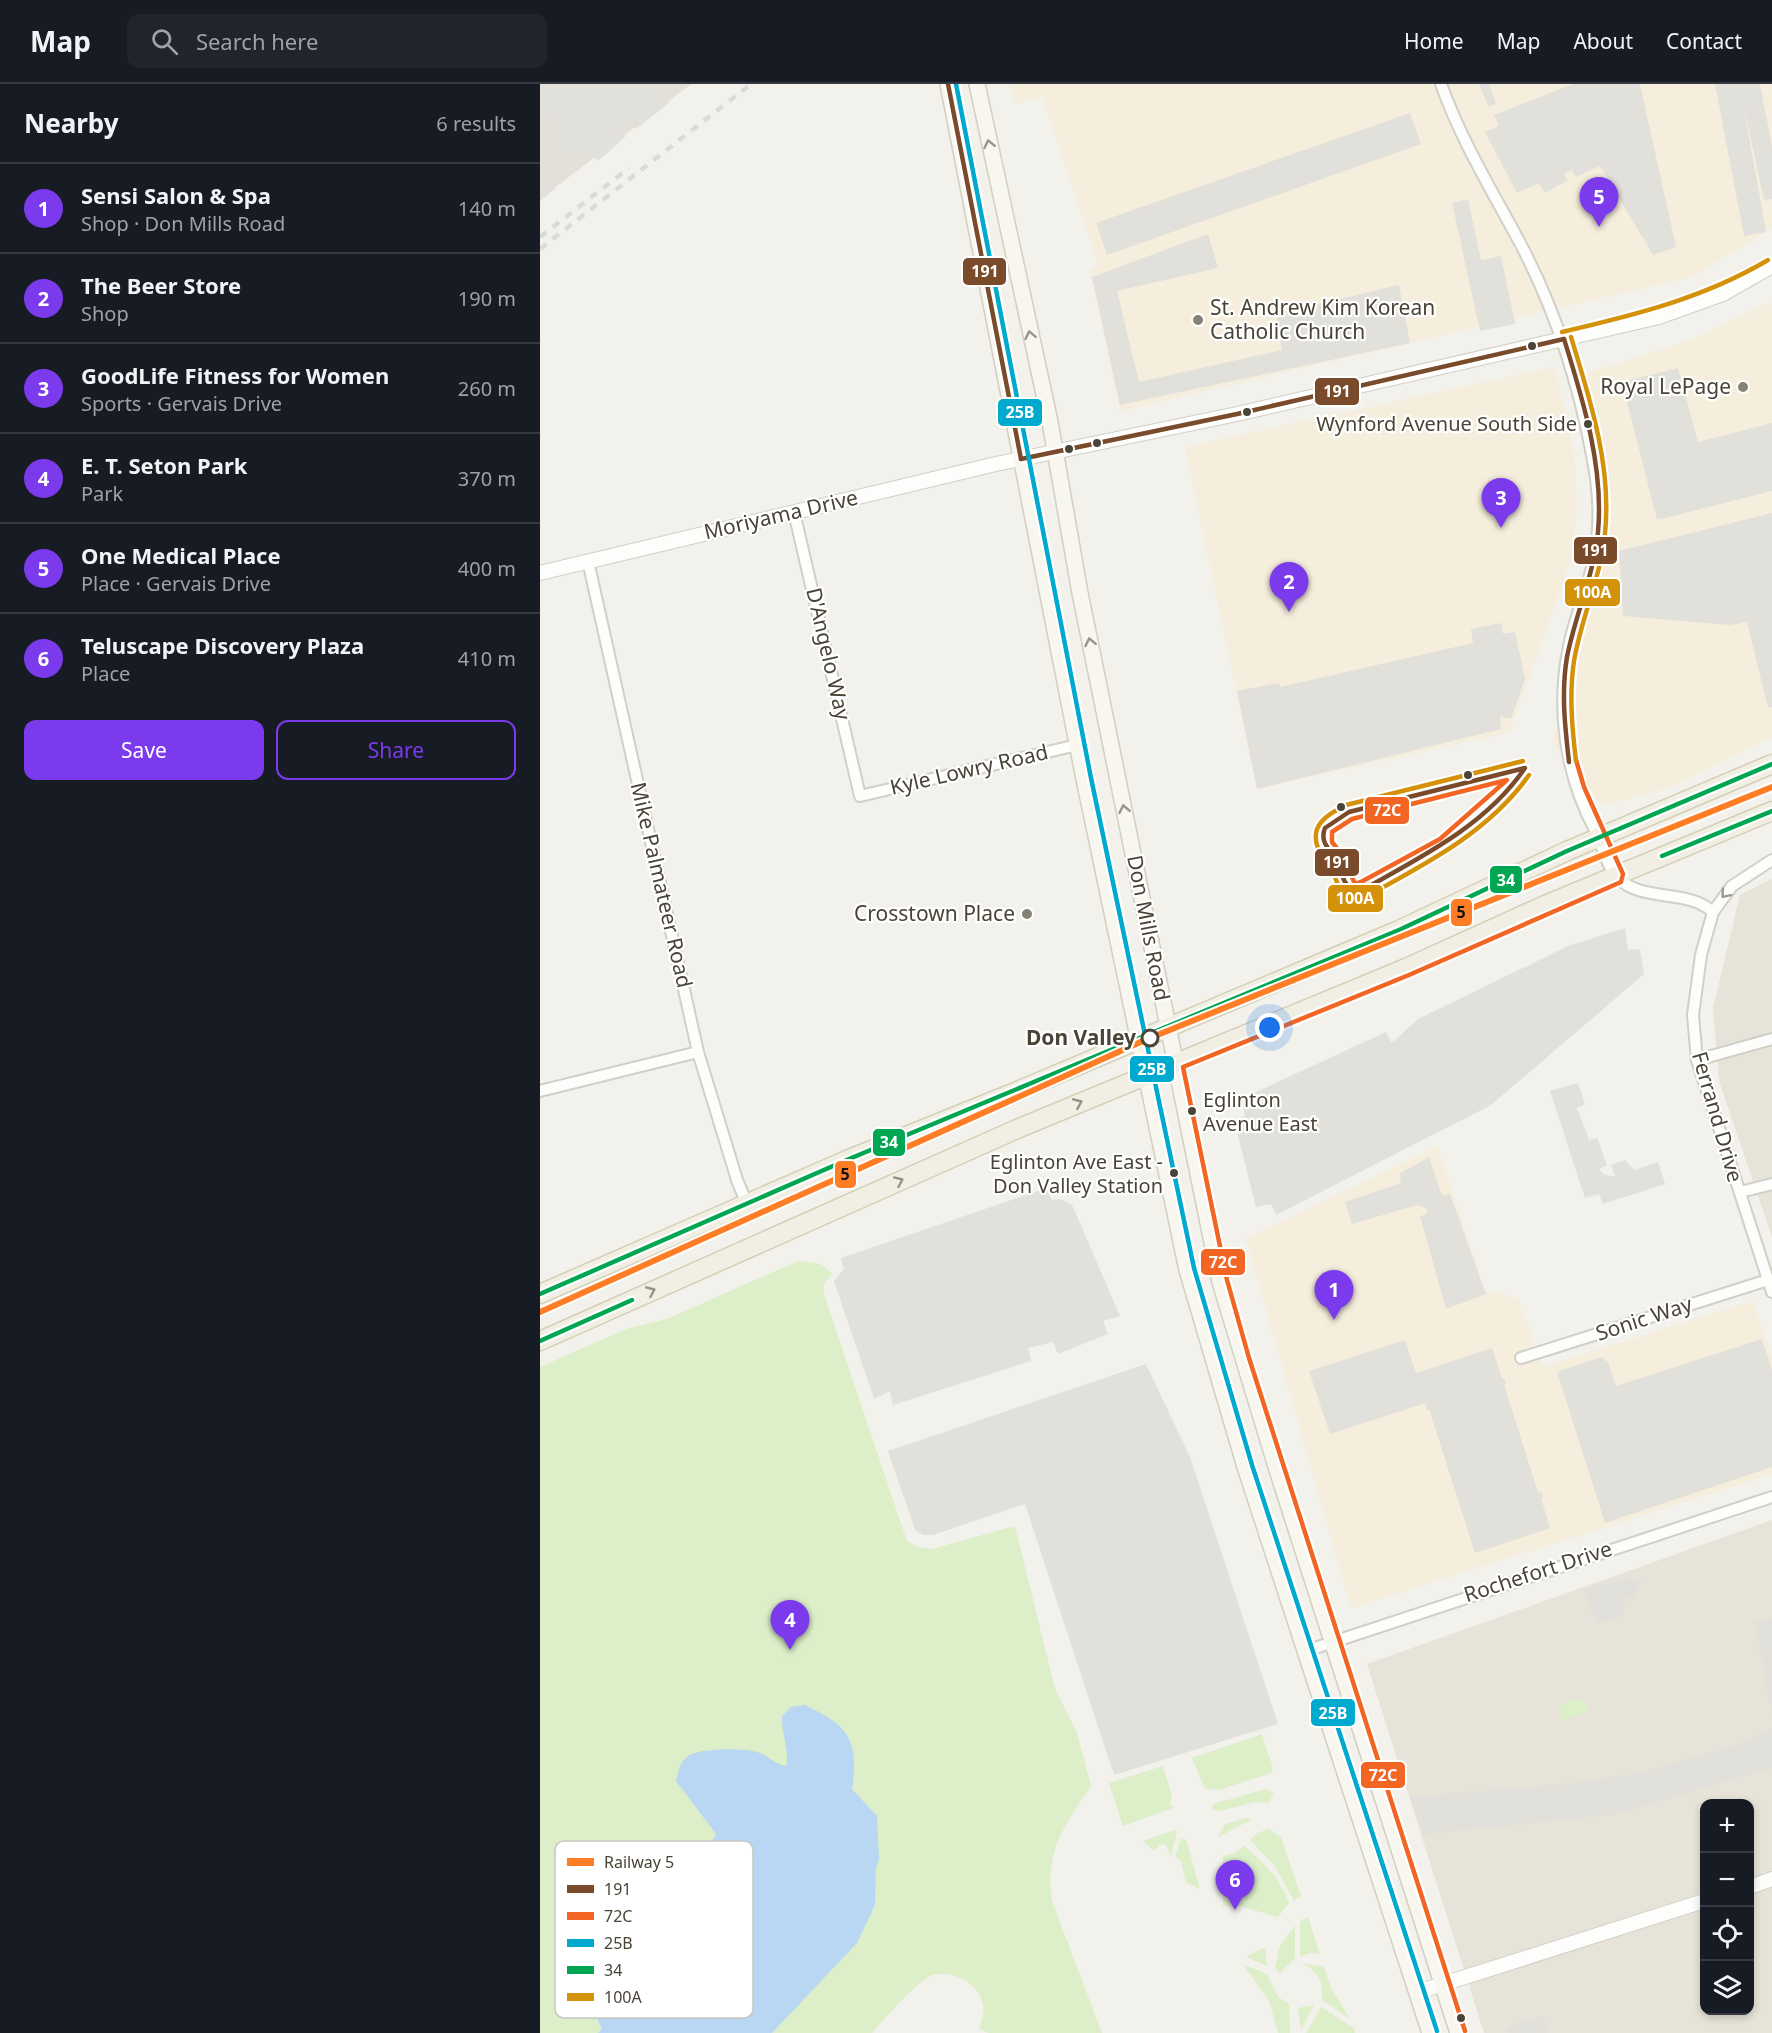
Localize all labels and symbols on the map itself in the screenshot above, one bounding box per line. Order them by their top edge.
one-way arrow [983,140,996,150]
pin: 5 [1580,178,1618,227]
line badge: 191 [962,257,1007,286]
text: 191 [971,260,999,282]
place label: St. Andrew Kim Korean Catholic Church [1210,293,1435,345]
marker: St. Andrew Kim Korean Catholic Church [1191,313,1205,327]
one-way arrow [1025,330,1038,340]
unlabelled marker [1526,340,1538,352]
place label: Royal LePage [1600,372,1731,400]
line badge: 191 [1314,377,1360,406]
text: 191 [1323,380,1351,402]
marker: Royal LePage [1736,380,1750,394]
line badge: 25B [997,398,1043,427]
text: 25B [1006,401,1034,423]
unlabelled marker [1241,406,1253,418]
place label: Wynford Avenue South Side [1316,410,1577,437]
marker: Wynford Avenue South Side [1582,418,1594,430]
unlabelled marker [1091,437,1103,449]
unlabelled marker [1063,443,1075,455]
pin: 3 [1482,478,1520,528]
street label: Moriyama Drive [701,483,860,545]
line badge: 191 [1573,536,1618,565]
text: 191 [1581,539,1609,561]
pin: 2 [1270,562,1308,612]
line badge: 100A [1564,578,1621,607]
text: 100A [1573,581,1612,603]
street label: D'Angelo Way [800,585,858,723]
one-way arrow [1085,637,1098,647]
street label: Kyle Lowry Road [887,737,1051,801]
unlabelled marker [1462,769,1474,781]
street label: Mike Palmateer Road [625,779,699,990]
line badge: 72C [1364,796,1410,825]
text: 72C [1373,799,1401,821]
unlabelled marker [1335,801,1347,813]
one-way arrow [1118,805,1131,815]
line badge: 191 [1314,848,1360,877]
text: 191 [1323,851,1351,873]
street label: Don Mills Road [1121,853,1177,1003]
line badge: 34 [1489,865,1523,894]
text: 34 [1497,869,1515,891]
line badge: 100A [1327,884,1384,913]
text: 100A [1336,887,1375,909]
one-way arrow [1721,887,1732,898]
line badge: 5 [1450,898,1473,927]
place label: Crosstown Place [854,899,1015,927]
text: 5 [1456,901,1466,923]
marker: Crosstown Place [1020,907,1034,921]
your location [1255,1013,1284,1042]
place label: Don Valley [1026,1023,1136,1051]
marker: Don Valley [1141,1029,1159,1047]
street label: Ferrand Drive [1686,1048,1750,1185]
line badge: 25B [1129,1055,1175,1083]
text: 25B [1138,1058,1166,1080]
place label: Eglinton Avenue East [1203,1086,1318,1137]
one-way arrow [1072,1098,1083,1110]
marker: Eglinton Avenue East [1186,1105,1198,1117]
line badge: 34 [872,1128,906,1157]
text: 34 [880,1131,898,1153]
place label: Eglinton Ave East - Don Valley Station [990,1148,1163,1199]
line badge: 5 [834,1160,857,1189]
text: 5 [840,1163,850,1185]
marker: Eglinton Ave East - Don Valley Station [1168,1167,1180,1179]
one-way arrow [893,1176,904,1188]
line badge: 72C [1200,1248,1246,1276]
text: 72C [1209,1251,1237,1273]
pin: 1 [1314,1270,1354,1320]
one-way arrow [645,1287,656,1299]
street label: Sonic Way [1592,1289,1696,1347]
street label: Rochefort Drive [1460,1534,1615,1608]
pin: 4 [770,1600,810,1650]
line badge: 25B [1310,1698,1356,1727]
text: 25B [1319,1702,1347,1724]
line badge: 72C [1360,1761,1406,1789]
text: 72C [1369,1764,1397,1786]
legend [555,1841,753,2018]
text: Railway 5 [604,1851,674,1873]
pin: 6 [1216,1860,1254,1910]
text: 191 [604,1878,631,1900]
text: 72C [604,1905,632,1927]
text: 25B [604,1932,633,1954]
text: 34 [604,1959,622,1981]
text: 100A [604,1986,642,2008]
unlabelled marker [1455,2012,1467,2024]

